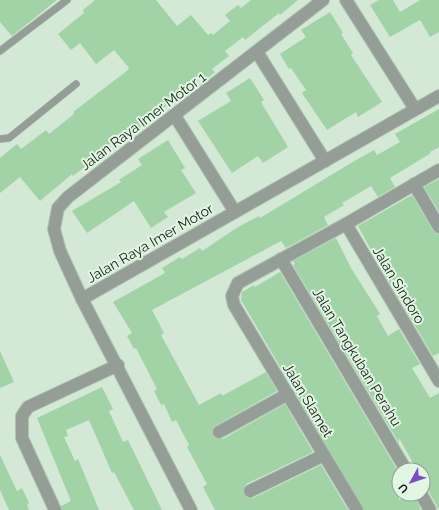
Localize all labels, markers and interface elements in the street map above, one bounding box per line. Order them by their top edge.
street label: Jalan Raya Imer Motor 1 [77,69,209,173]
street label: Jalan Raya Imer Motor [84,200,216,286]
street label: Jalan Sindoro [370,244,428,326]
street label: Jalan Tangkuban Perahu [309,285,405,429]
street label: Jalan Slamet [280,360,336,440]
north arrow [391,462,431,502]
text: U [396,481,411,495]

